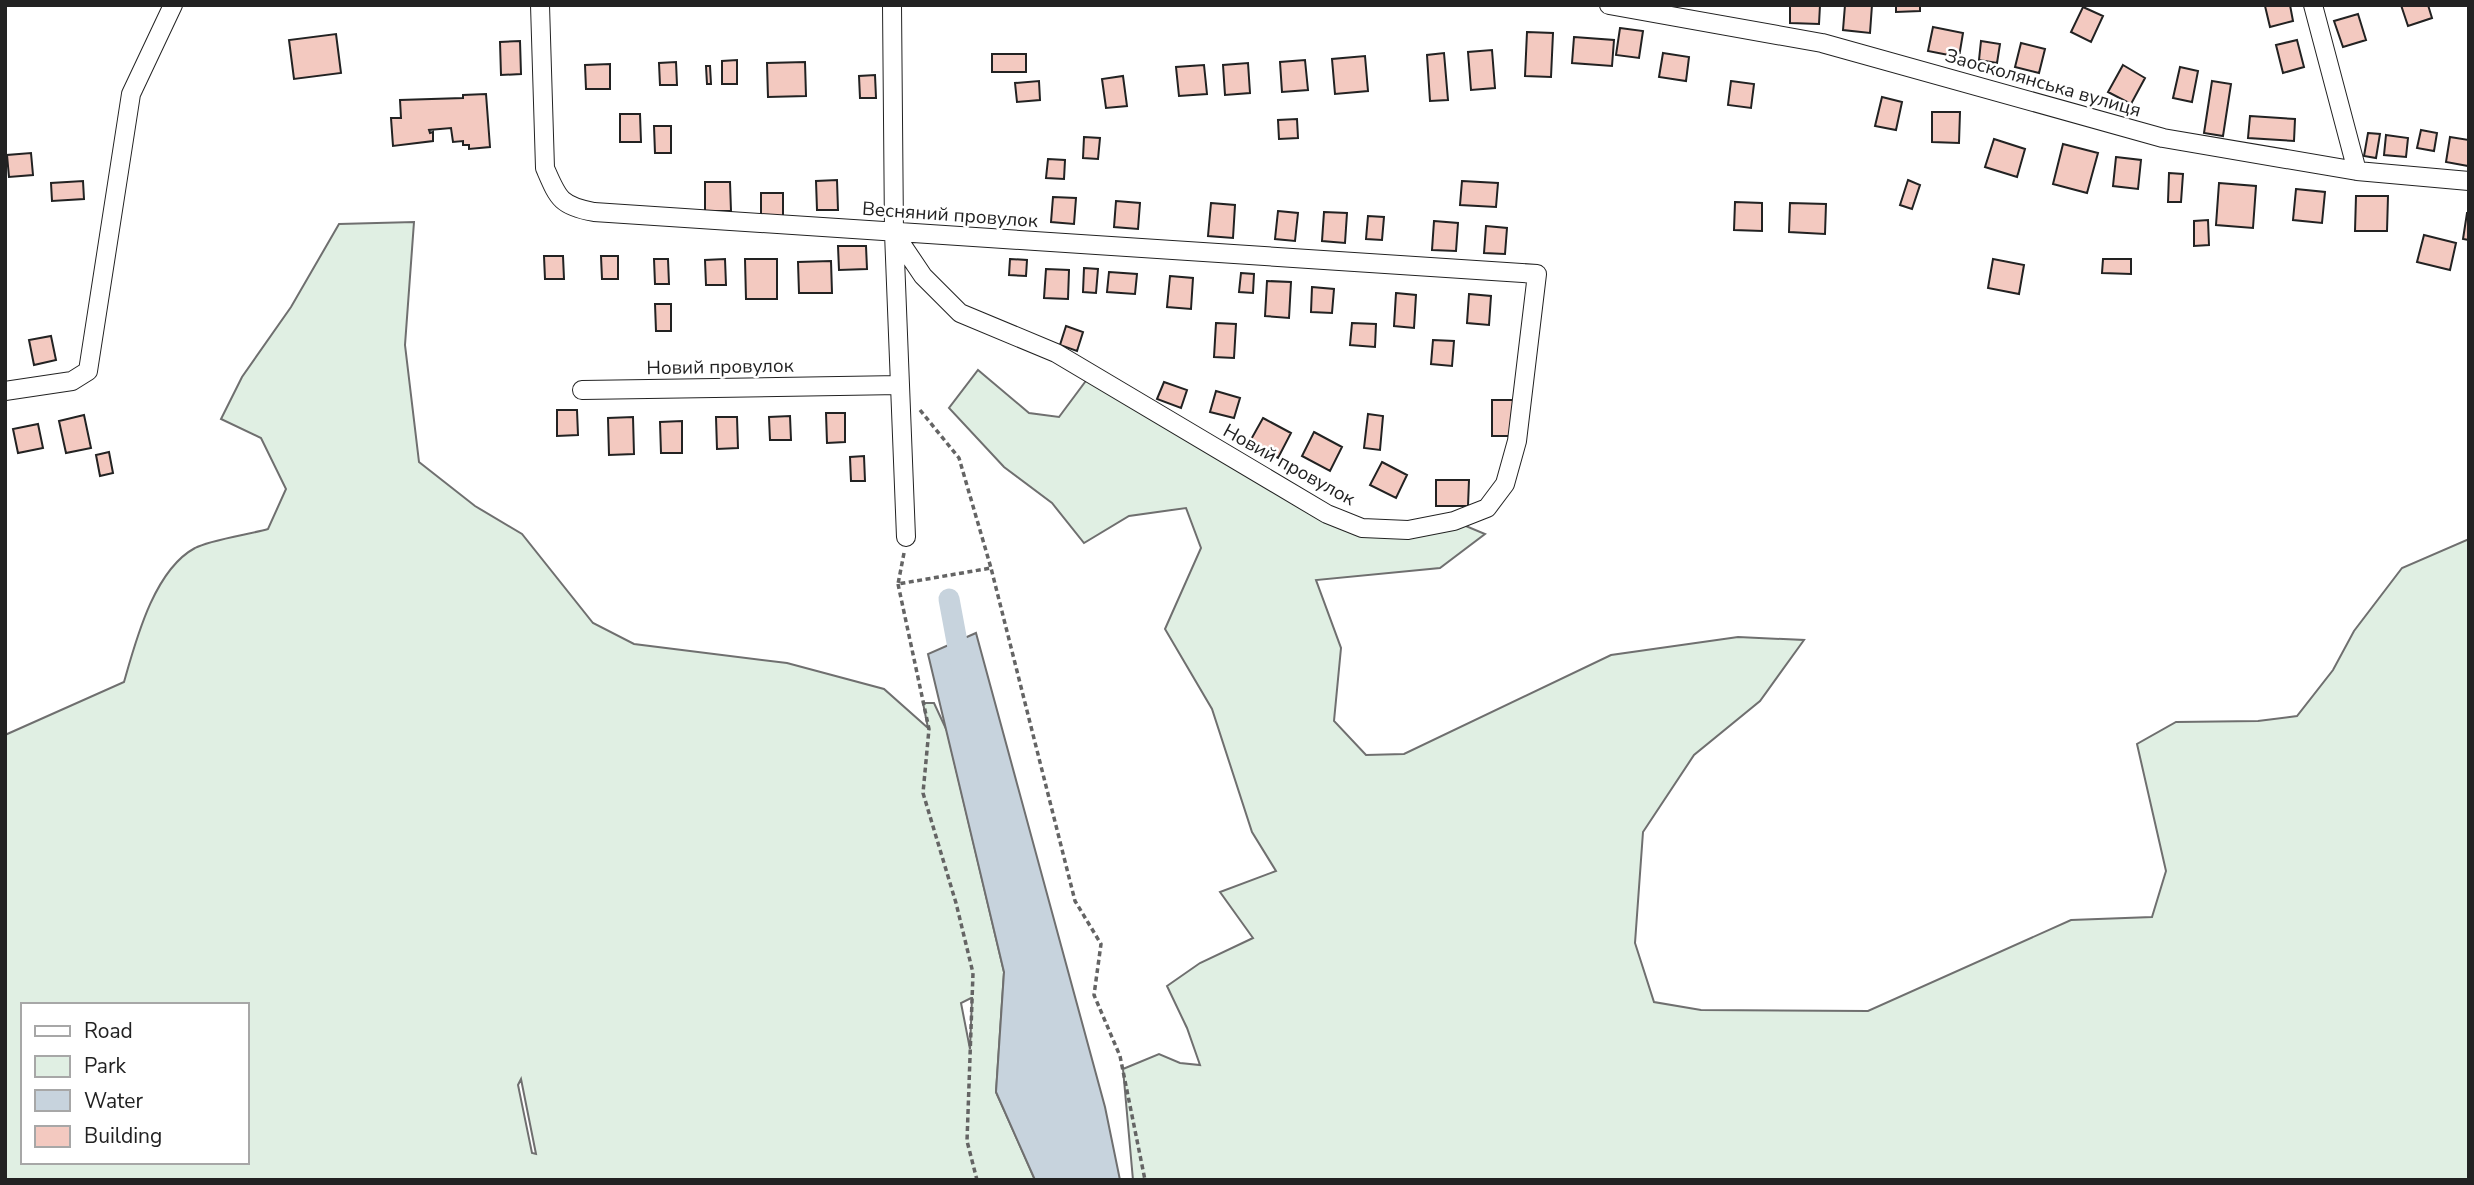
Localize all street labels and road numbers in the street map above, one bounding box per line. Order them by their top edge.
street label: Заосколянська вулиця [1942,43,2144,123]
street label: Весняний провулок [861,196,1039,234]
street label: Новий провулок [646,353,794,381]
street label: Новий провулок [1218,418,1360,512]

